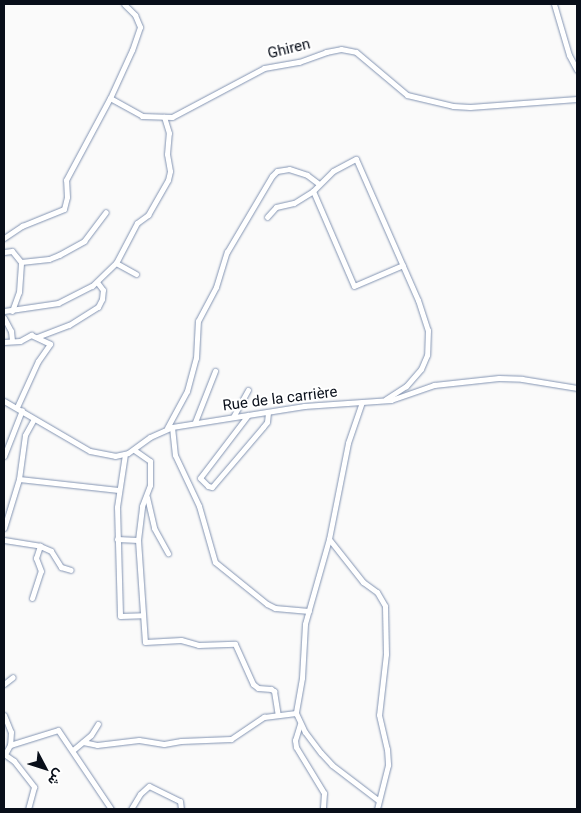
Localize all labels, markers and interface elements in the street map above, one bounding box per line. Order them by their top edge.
street label: Ghiren [266,35,312,63]
street label: Rue de la carrière [222,383,338,415]
north arrow [20,743,70,793]
text: ش [45,766,68,789]

